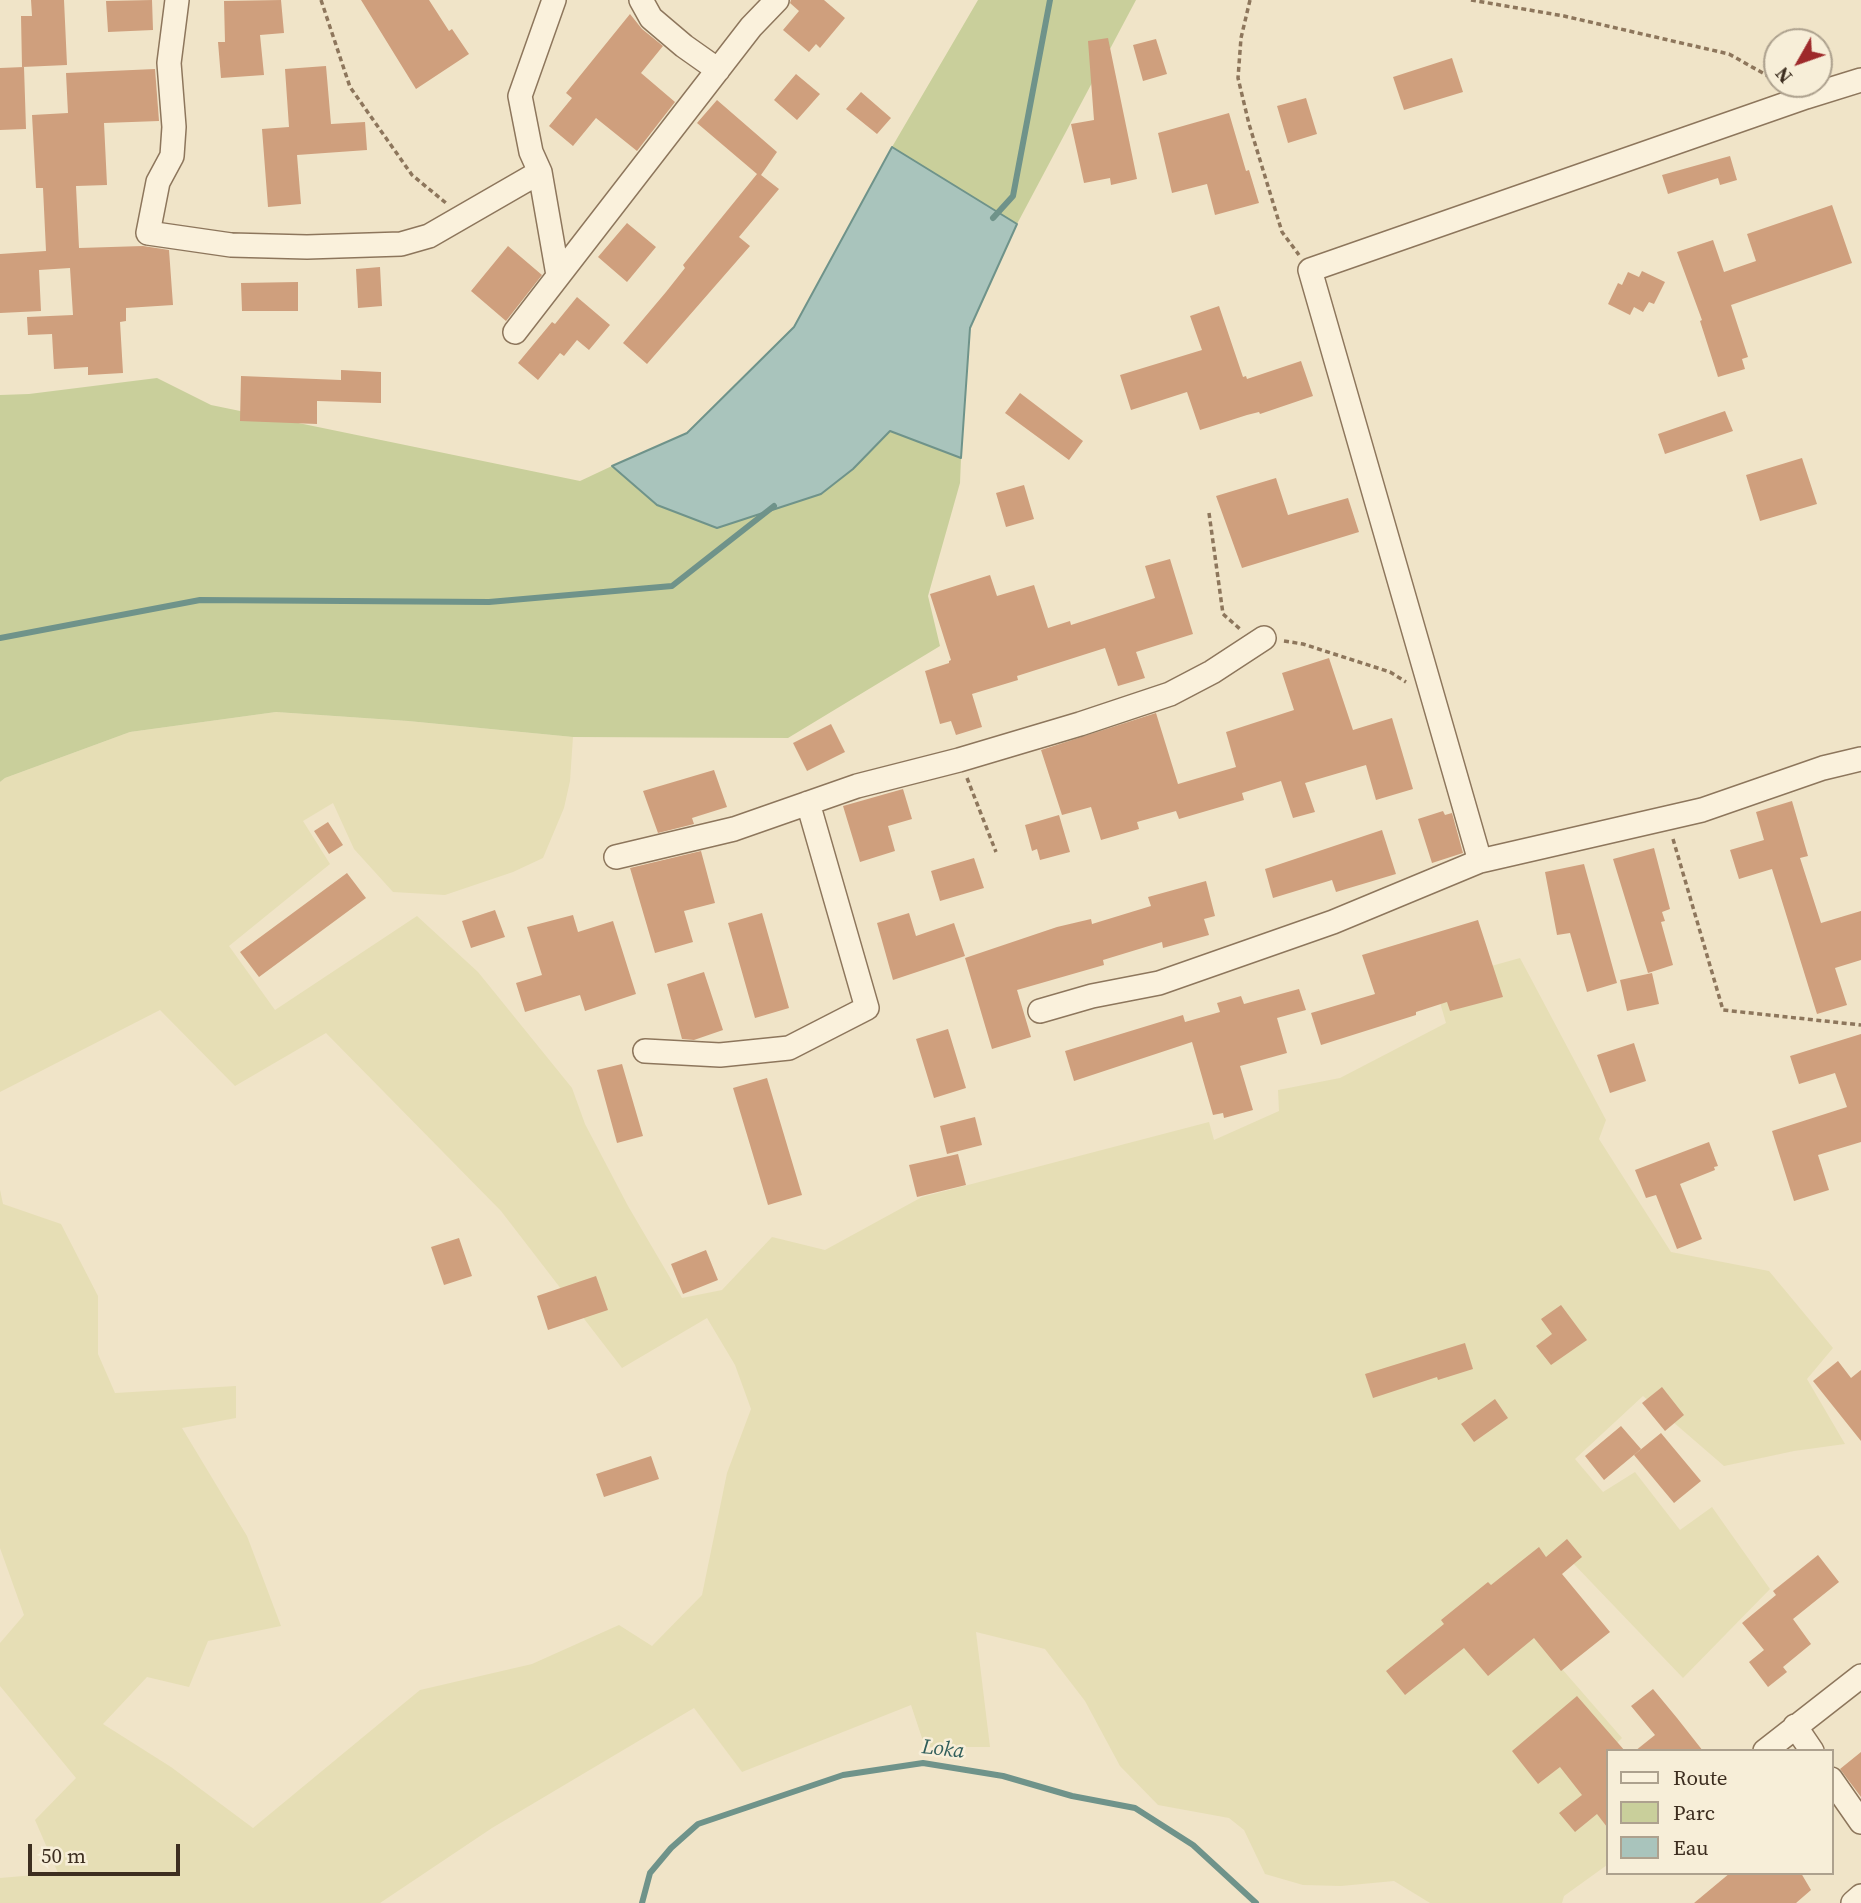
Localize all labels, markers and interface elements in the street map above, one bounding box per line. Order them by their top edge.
north arrow [1763,28,1833,98]
text: N [1769,62,1798,89]
water label: Loka [920,1735,966,1765]
legend [1605,1749,1833,1875]
text: Route [1673,1763,1728,1792]
text: Parc [1673,1798,1715,1827]
scale bar [32,1829,184,1873]
text: Eau [1673,1833,1709,1862]
text: 50 m [41,1841,86,1870]

